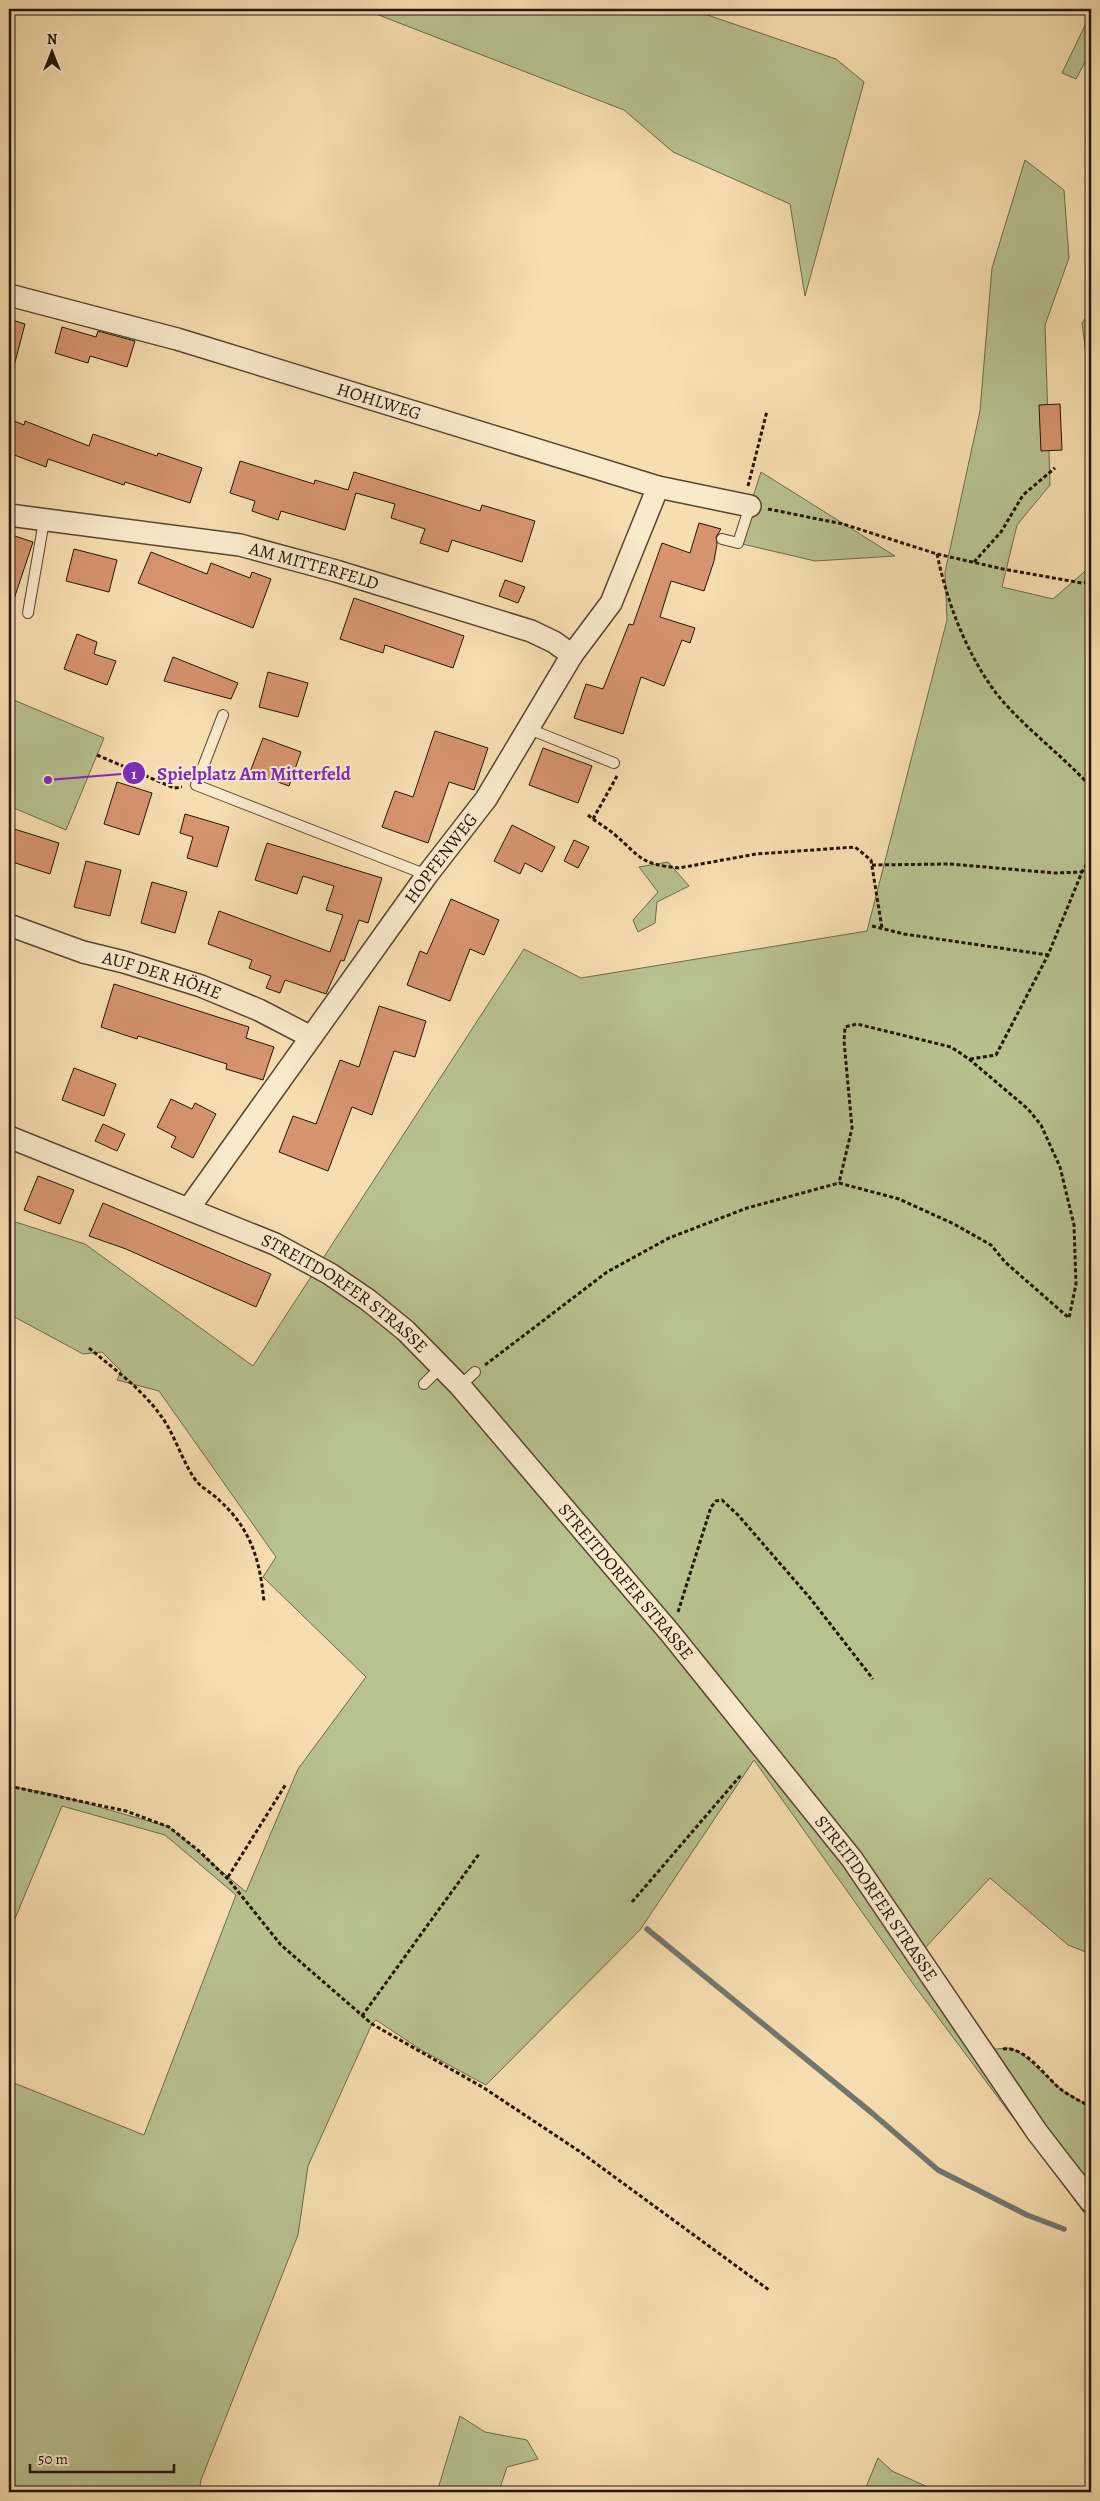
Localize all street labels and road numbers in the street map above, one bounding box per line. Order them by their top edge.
street label: HOHLWEG [334,377,424,425]
street label: AM MITTERFELD [246,536,382,596]
street label: HOPFENWEG [398,808,483,908]
street label: AUF DER HÖHE [99,945,225,1005]
street label: STREITDORFER STRASSE [258,1228,433,1358]
street label: STREITDORFER STRASSE [553,1498,699,1665]
street label: STREITDORFER STRASSE [809,1810,943,1986]

